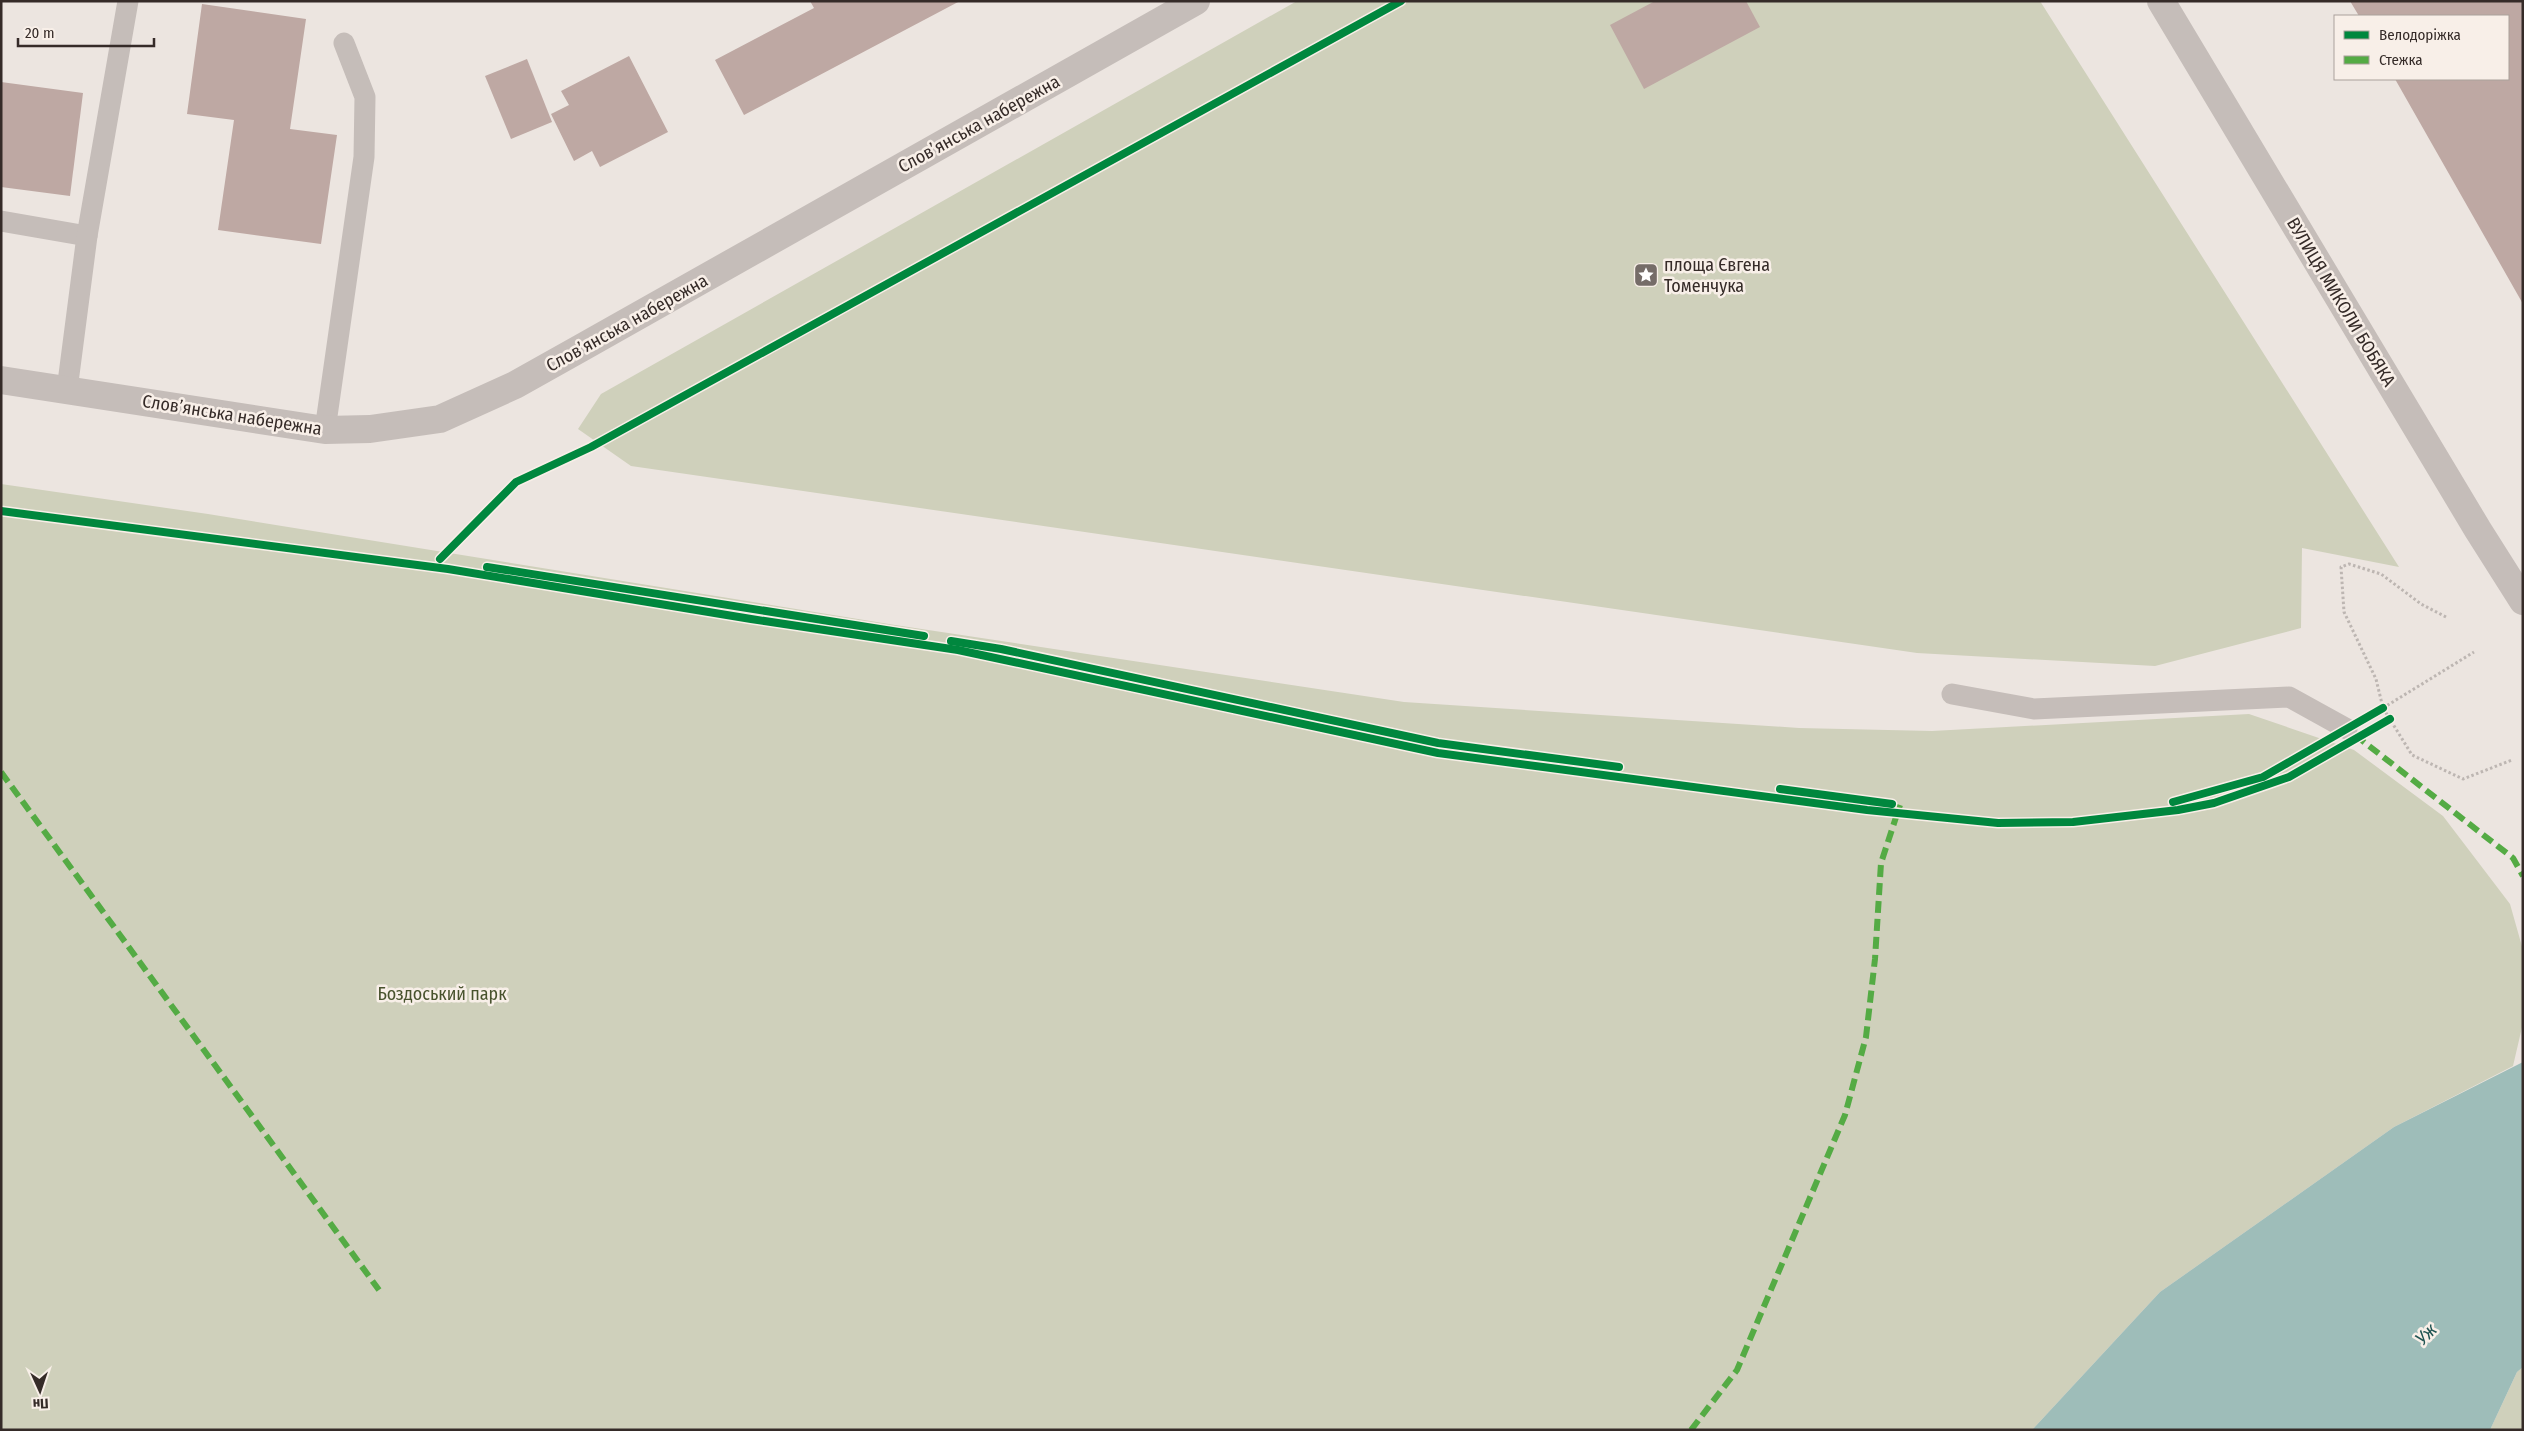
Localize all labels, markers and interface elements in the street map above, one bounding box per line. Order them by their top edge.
scale bar [18,15,154,47]
legend [2334,15,2509,80]
text: 20 m [25,24,55,42]
text: Велодоріжка [2379,26,2461,44]
text: Стежка [2379,51,2423,69]
street label: Словʼянська набережна [894,70,1064,178]
street label: ВУЛИЦЯ МИКОЛИ БОБЯКА [2282,214,2400,391]
place label: площа Євгена Томенчука [1664,254,1770,297]
place icon: площа Євгена Томенчука [1633,262,1659,288]
street label: Словʼянська набережна [542,269,712,377]
street label: Словʼянська набережна [141,390,323,440]
park label: Боздоський парк [377,983,507,1005]
water label: Уж [2410,1318,2442,1350]
north arrow [15,1366,65,1416]
text: Пн [32,1395,49,1412]

